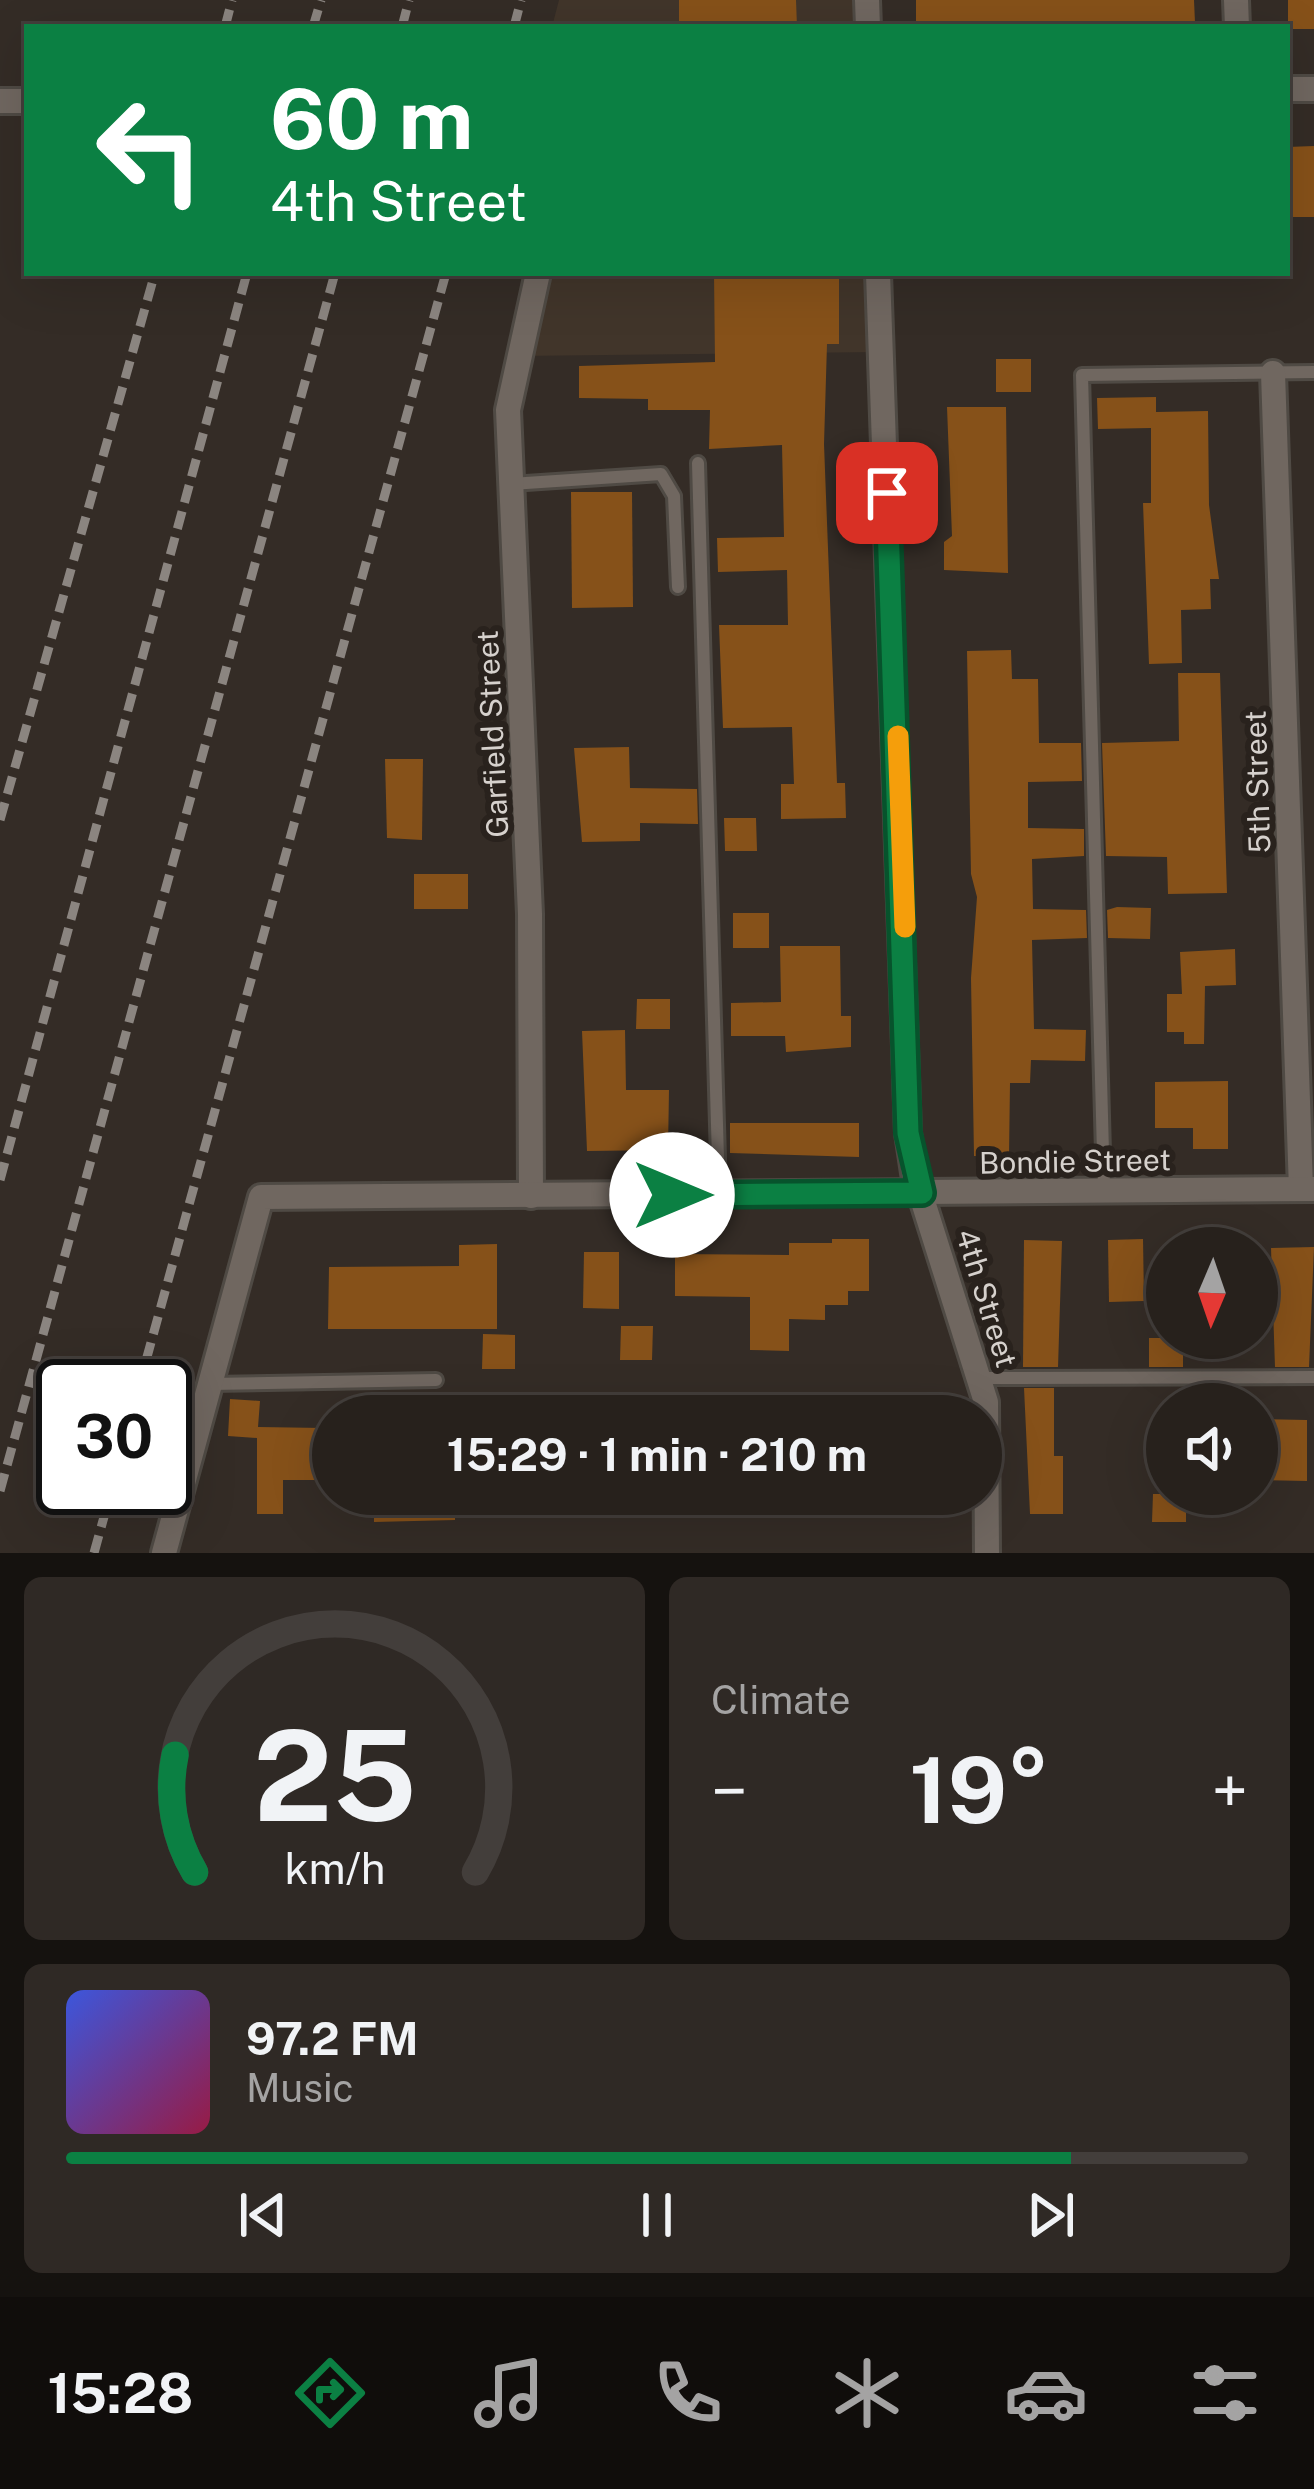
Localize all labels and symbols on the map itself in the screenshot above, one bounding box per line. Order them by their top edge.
pin [836,442,938,544]
street label: Garfield Street [469,630,515,838]
street label: 5th Street [1237,710,1277,854]
position arrow [609,1132,735,1258]
street label: Bondie Street [979,1141,1171,1181]
street label: 4th Street [949,1224,1025,1372]
north arrow [1146,1227,1278,1359]
speed limit sign: 30 [36,1359,192,1515]

